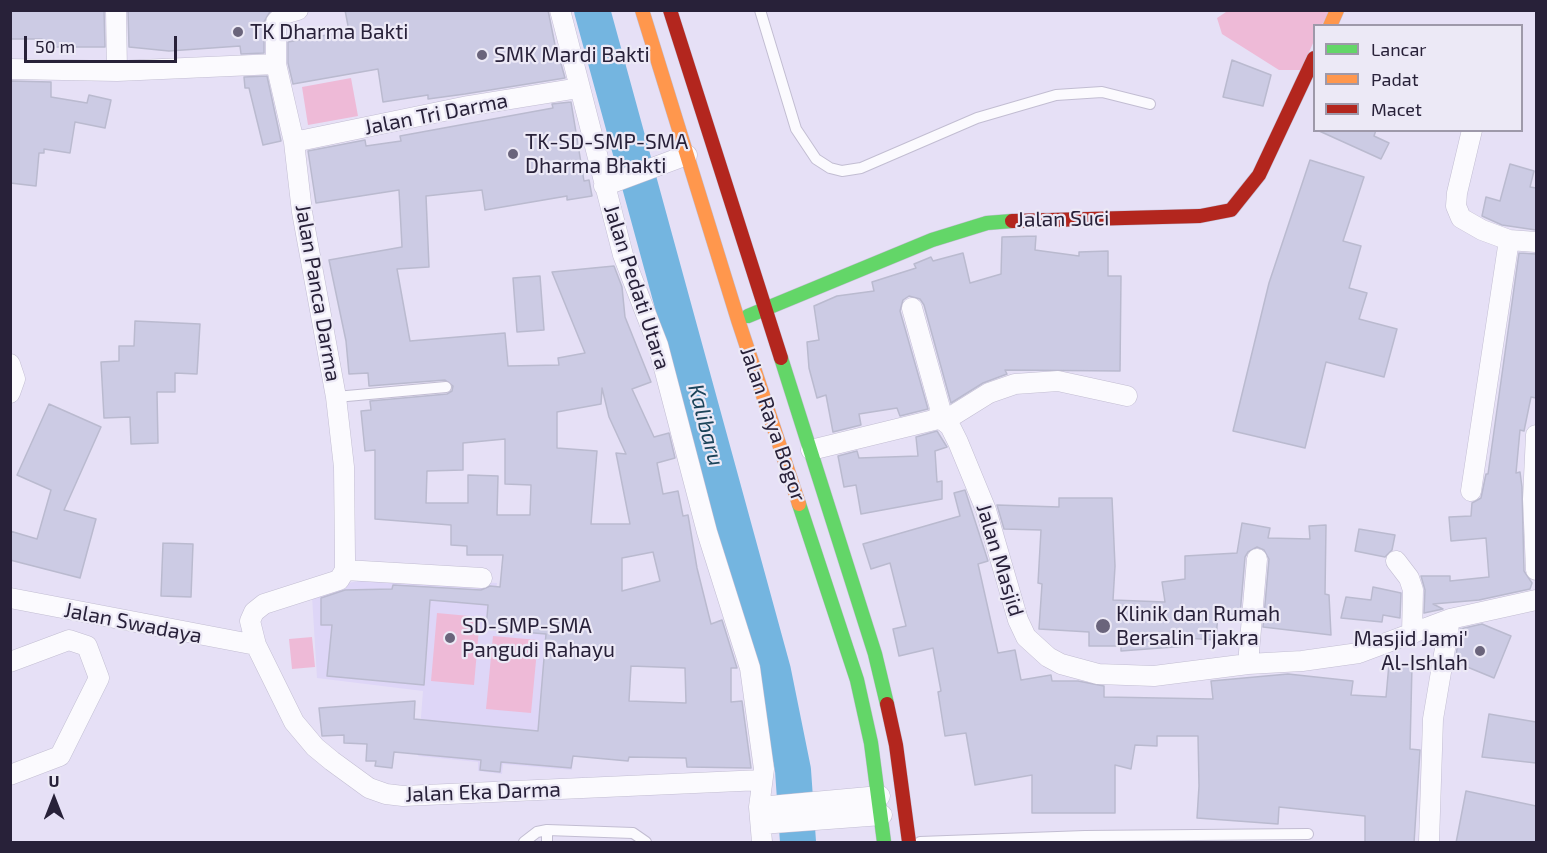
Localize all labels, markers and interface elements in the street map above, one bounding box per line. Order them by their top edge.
place label: TK Dharma Bakti [250,19,408,45]
scale bar [27,24,180,62]
legend [1313,24,1523,132]
marker: TK Dharma Bakti [231,25,245,39]
text: 50 m [35,35,75,57]
text: Lancar [1371,38,1427,60]
place label: SMK Mardi Bakti [494,42,650,68]
marker: SMK Mardi Bakti [475,48,489,62]
text: Padat [1371,68,1418,90]
street label: Jalan Tri Darma [362,88,510,140]
text: Macet [1371,98,1422,120]
place label: TK-SD-SMP-SMA Dharma Bhakti [525,129,688,179]
marker: TK-SD-SMP-SMA Dharma Bhakti [506,147,520,161]
street label: Jalan Pedati Utara [598,201,676,373]
street label: Jalan Panca Darma [290,202,346,384]
street label: Jalan Suci [1017,206,1109,232]
street label: Jalan Raya Bogor [735,343,811,505]
water label: Kalibaru [682,381,730,469]
street label: Jalan Masjid [971,501,1029,619]
street label: Jalan Swadaya [62,597,204,649]
place label: Klinik dan Rumah Bersalin Tjakra [1116,601,1280,651]
place label: SD-SMP-SMA Pangudi Rahayu [462,613,615,663]
marker: Klinik dan Rumah Bersalin Tjakra [1094,617,1112,635]
place label: Masjid Jami' Al-Ishlah [1354,626,1468,676]
marker: SD-SMP-SMA Pangudi Rahayu [443,631,457,645]
marker: Masjid Jami' Al-Ishlah [1473,644,1487,658]
north arrow [24,769,84,829]
text: U [49,771,59,790]
street label: Jalan Eka Darma [405,777,561,807]

